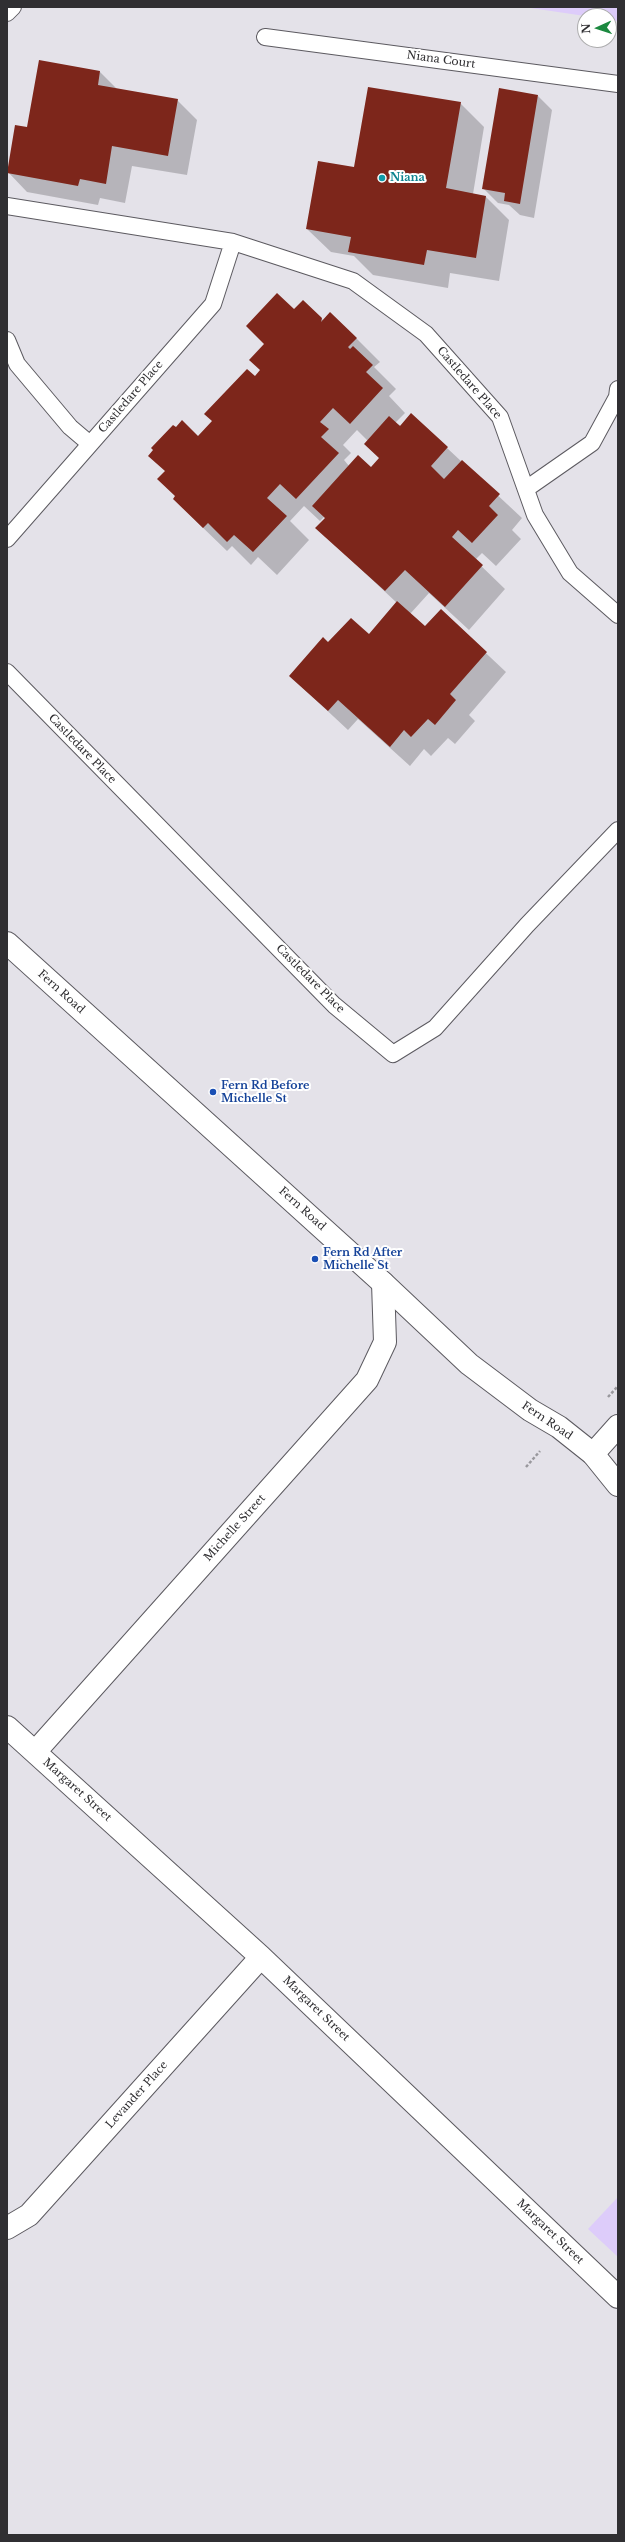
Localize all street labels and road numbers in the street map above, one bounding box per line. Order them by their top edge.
street label: Niana Court [406,49,476,71]
street label: Castledare Place [434,344,504,422]
street label: Castledare Place [96,358,166,436]
street label: Castledare Place [45,712,119,786]
street label: Castledare Place [273,942,347,1016]
street label: Fern Road [35,968,87,1016]
street label: Fern Road [276,1185,328,1233]
street label: Fern Road [519,1399,575,1443]
street label: Michelle Street [202,1492,268,1564]
street label: Margaret Street [40,1756,114,1824]
street label: Margaret Street [280,1974,352,2044]
street label: Levander Place [103,2059,171,2131]
street label: Margaret Street [514,2197,586,2267]

